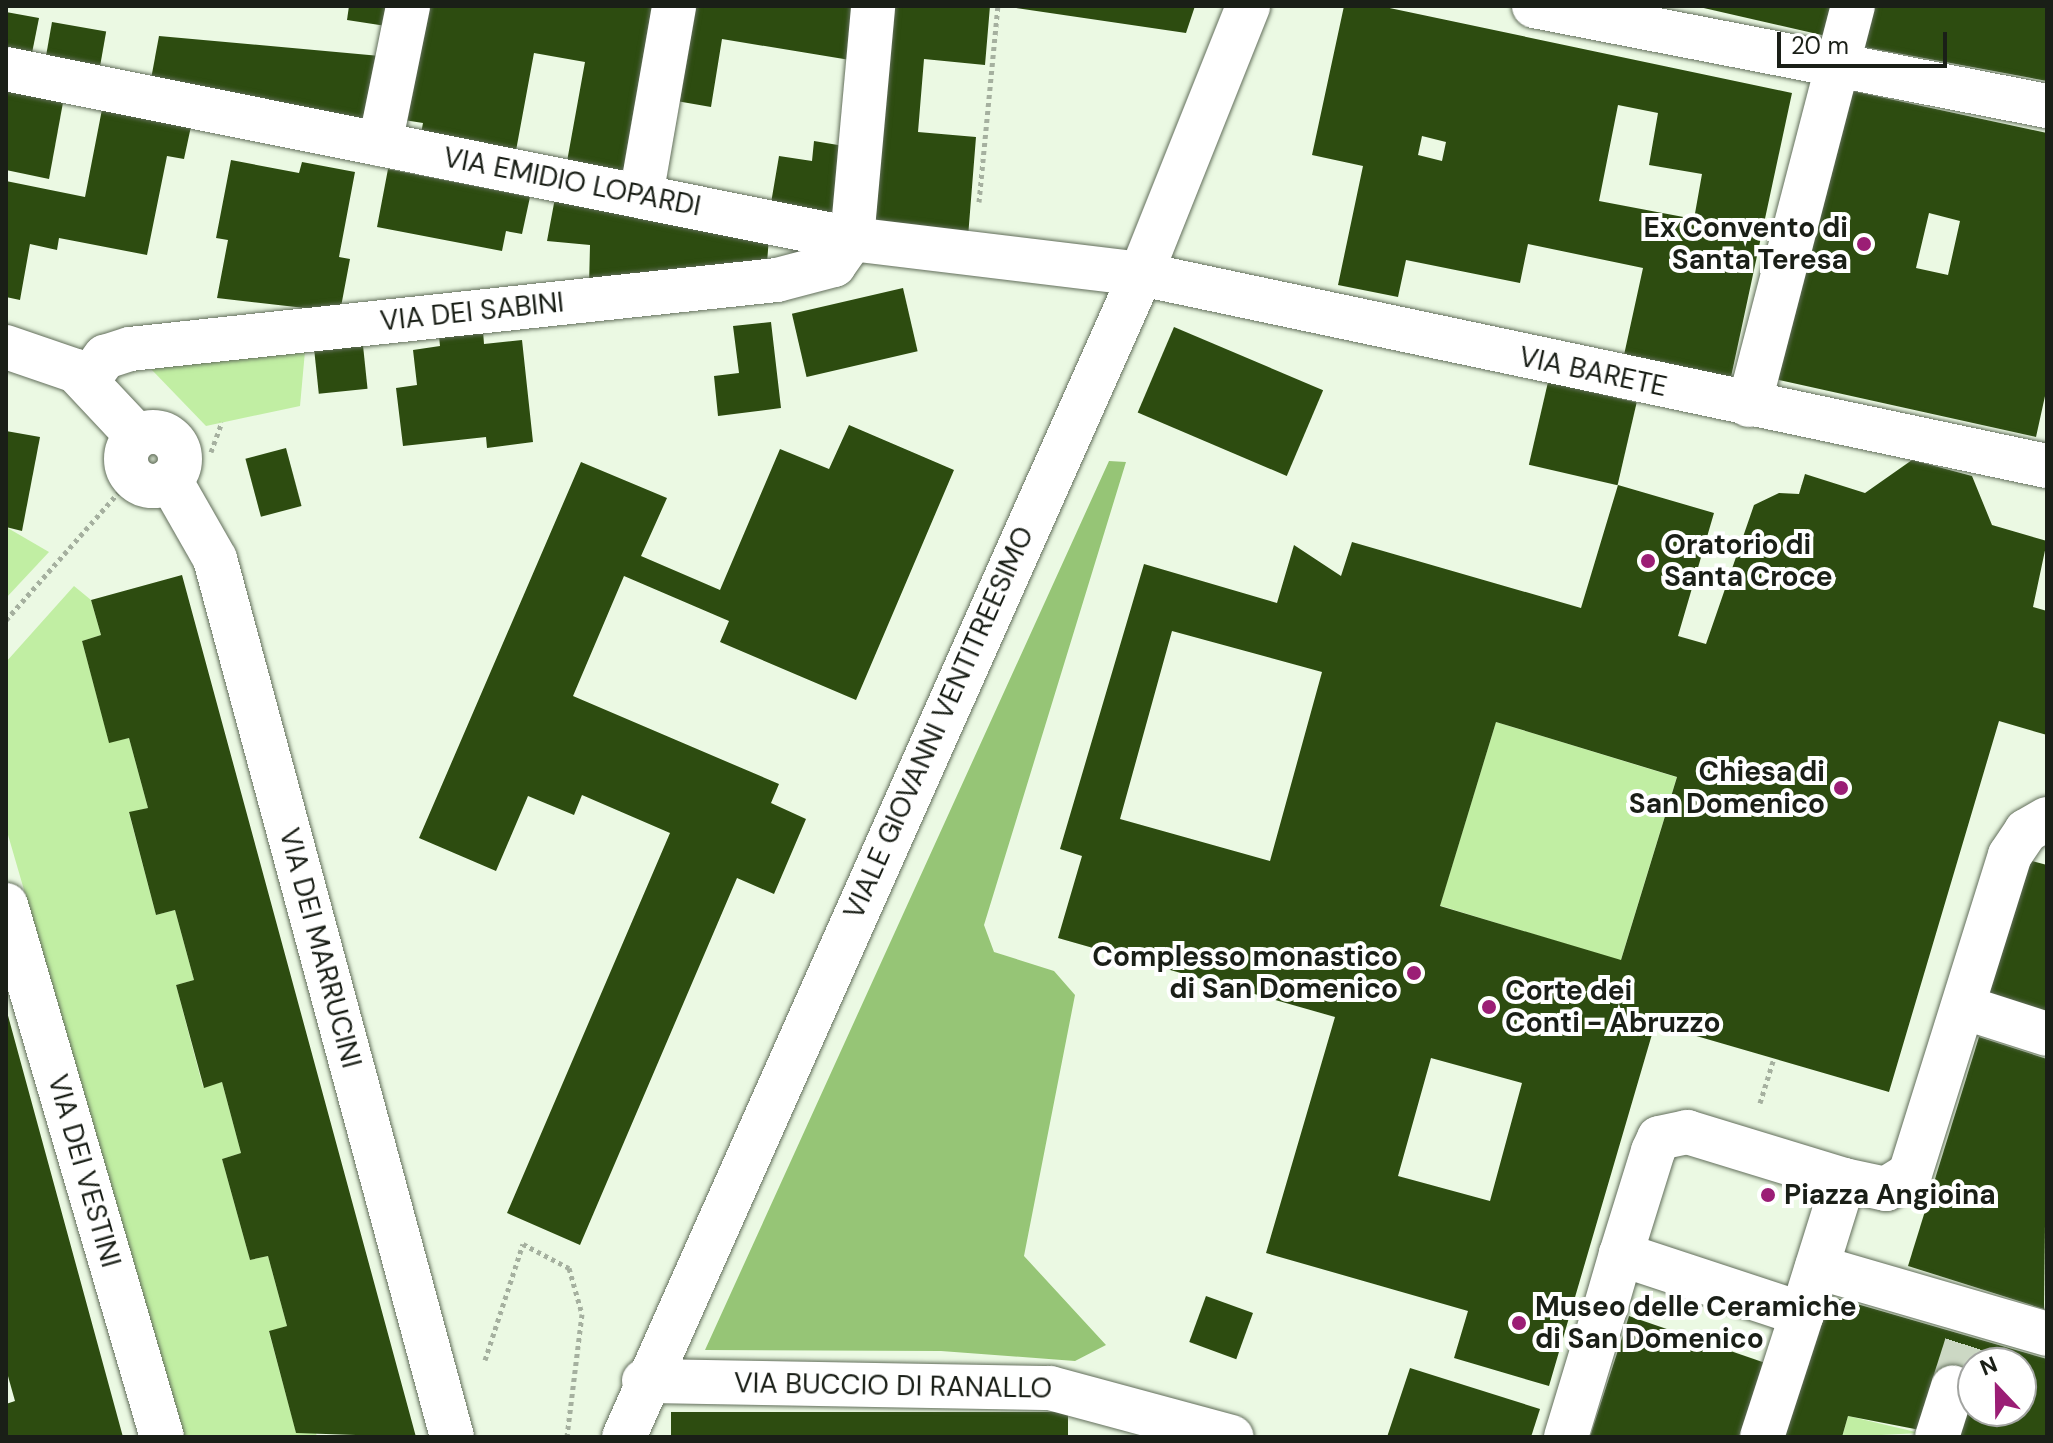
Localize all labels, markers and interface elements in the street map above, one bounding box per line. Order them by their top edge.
scale bar [1781,16,1951,66]
text: 20 m [1791,30,1849,61]
street label: VIA EMIDIO LOPARDI [440,141,704,223]
place label: Ex Convento di Santa Teresa [1643,211,1848,277]
marker: Ex Convento di Santa Teresa [1855,235,1873,253]
street label: VIA DEI SABINI [378,286,566,338]
street label: VIA BARETE [1516,340,1670,404]
street label: VIALE GIOVANNI VENTITREESIMO [837,522,1041,924]
place label: Oratorio di Santa Croce [1664,528,1833,594]
marker: Oratorio di Santa Croce [1639,552,1657,570]
place label: Chiesa di San Domenico [1629,755,1825,821]
marker: Chiesa di San Domenico [1832,779,1850,797]
street label: VIA DEI MARRUCINI [272,825,368,1071]
place label: Complesso monastico di San Domenico [1092,940,1398,1006]
marker: Complesso monastico di San Domenico [1405,964,1423,982]
place label: Corte dei Conti - Abruzzo [1505,974,1721,1040]
marker: Corte dei Conti - Abruzzo [1480,998,1498,1016]
street label: VIA DEI VESTINI [40,1071,128,1271]
place label: Piazza Angioina [1784,1178,1996,1212]
marker: Piazza Angioina [1759,1186,1777,1204]
place label: Museo delle Ceramiche di San Domenico [1535,1290,1857,1356]
marker: Museo delle Ceramiche di San Domenico [1510,1314,1528,1332]
north arrow [1957,1347,2037,1427]
text: N [1976,1350,2001,1383]
street label: VIA BUCCIO DI RANALLO [734,1366,1052,1406]

